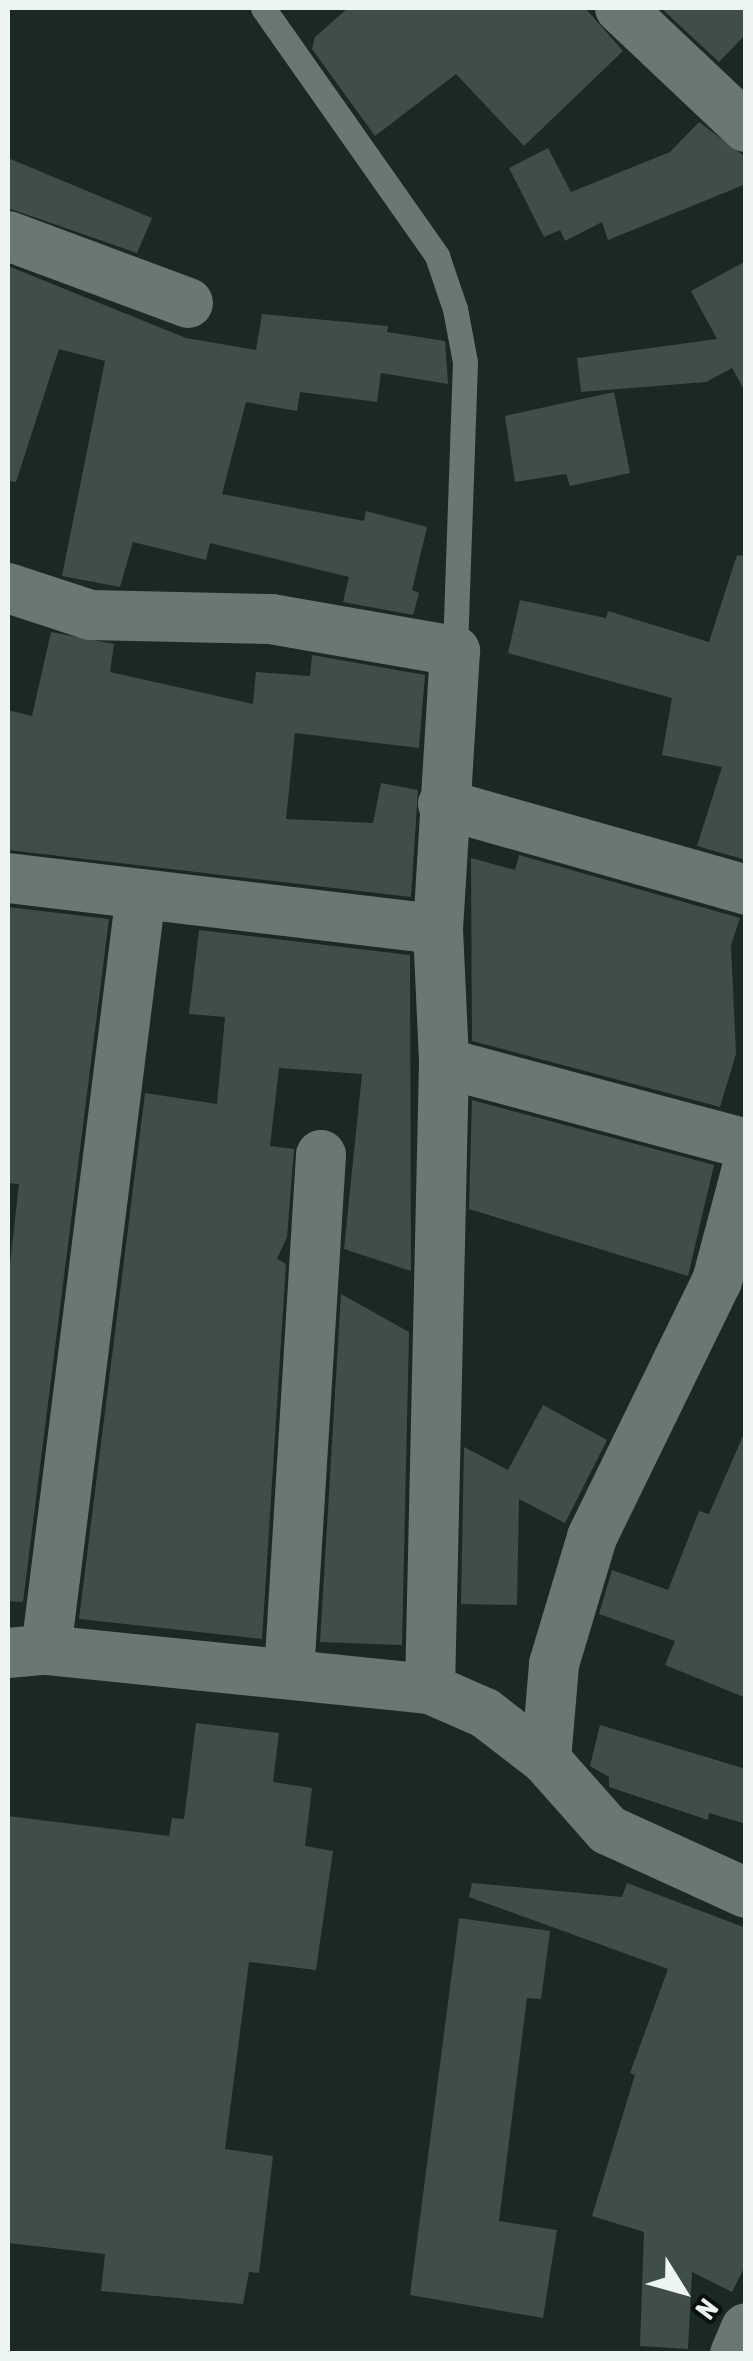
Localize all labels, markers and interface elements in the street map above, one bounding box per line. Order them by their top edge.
north arrow [633,2241,733,2341]
text: N [689,2293,725,2325]

